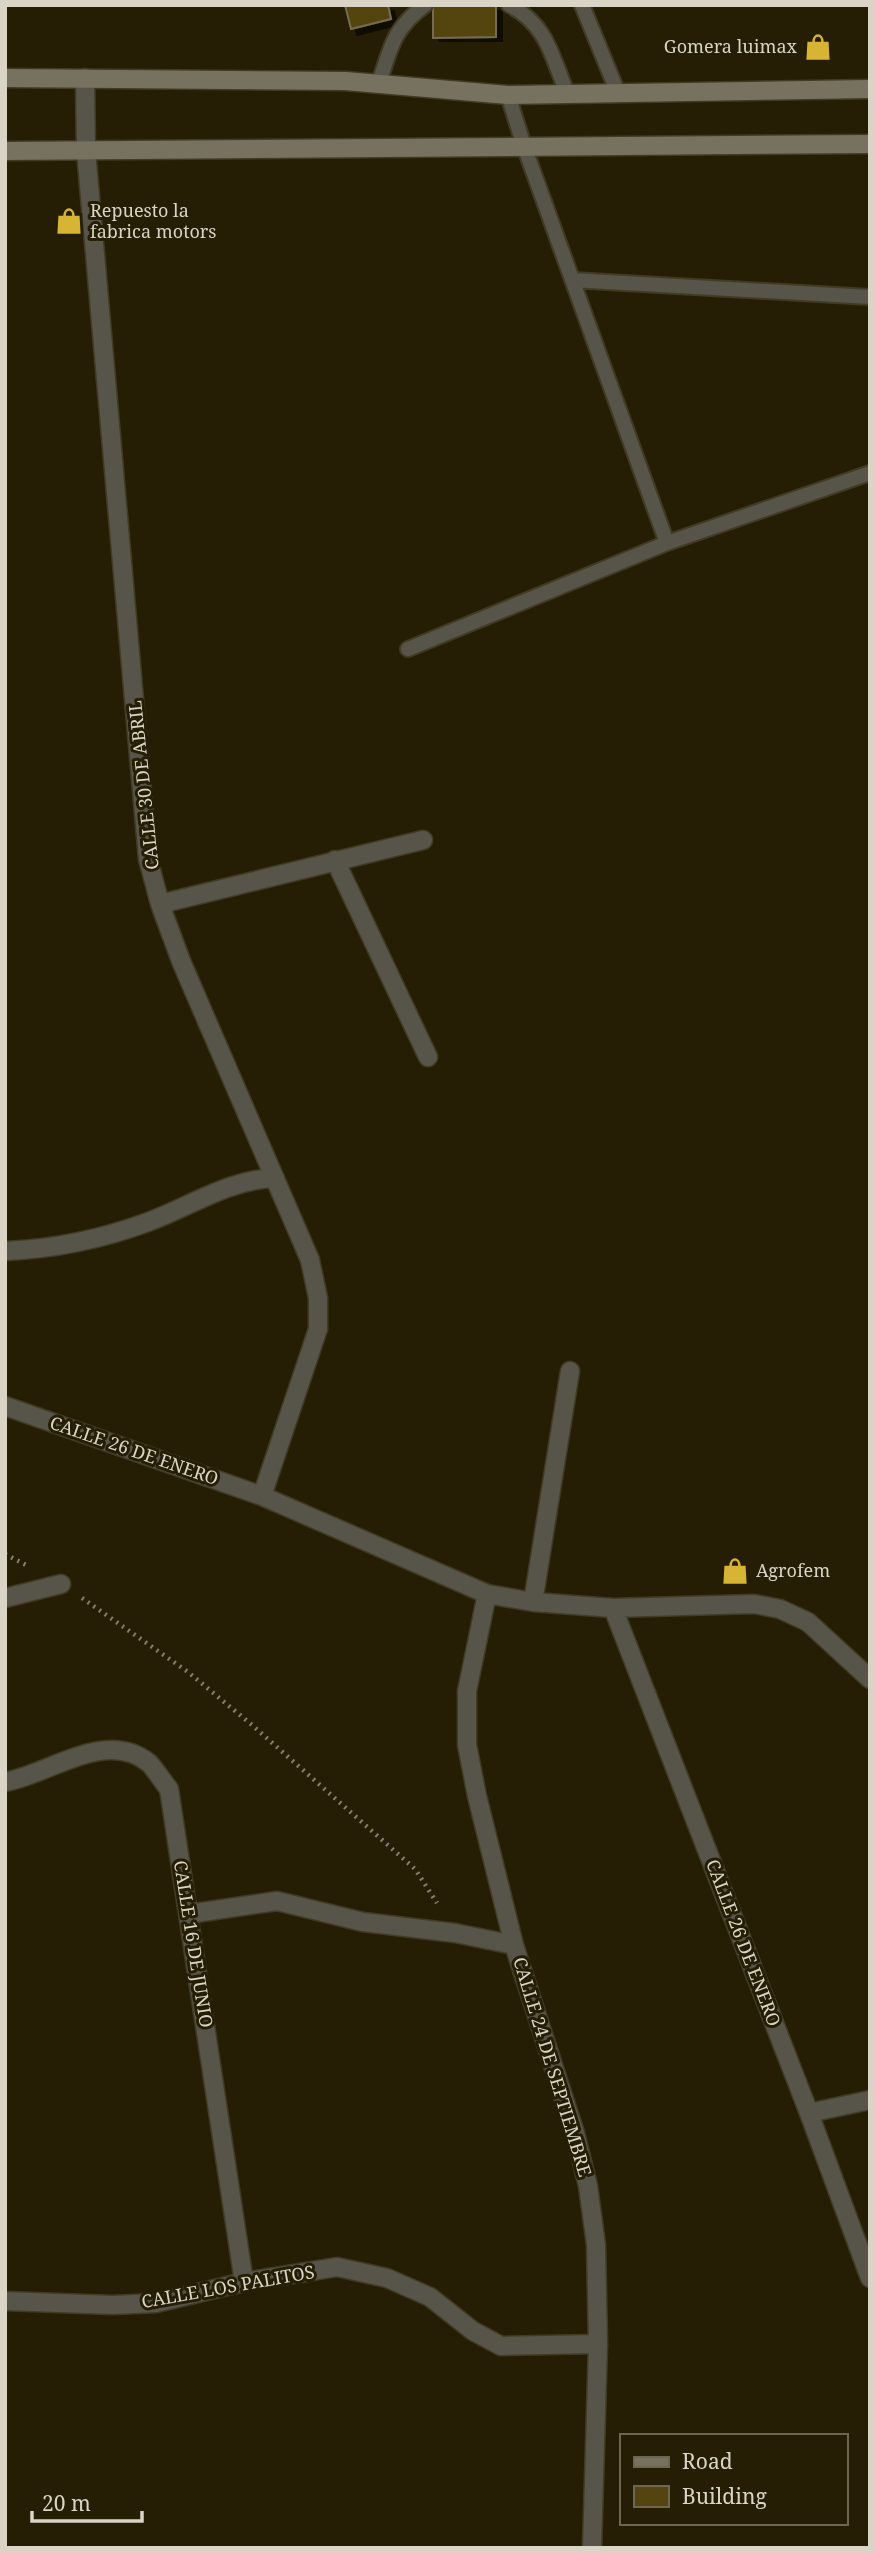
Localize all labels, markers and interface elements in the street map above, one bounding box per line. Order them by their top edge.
shop icon: Gomera luimax [803,32,833,62]
place label: Gomera luimax [664,34,798,58]
place label: Repuesto la fabrica motors [90,198,216,243]
shop icon: Repuesto la fabrica motors [54,206,84,236]
street label: CALLE 30 DE ABRIL [122,699,164,871]
street label: CALLE 26 DE ENERO [47,1410,222,1490]
shop icon: Agrofem [720,1556,750,1586]
place label: Agrofem [756,1558,830,1582]
street label: CALLE 26 DE ENERO [701,1856,787,2029]
street label: CALLE 16 DE JUNIO [169,1859,219,2029]
street label: CALLE 24 DE SEPTIEMBRE [508,1954,598,2179]
street label: CALLE LOS PALITOS [139,2259,316,2313]
legend [620,2434,847,2525]
text: Road [682,2447,733,2475]
scale bar [32,2480,142,2524]
text: Building [682,2482,767,2510]
text: 20 m [42,2489,91,2517]

